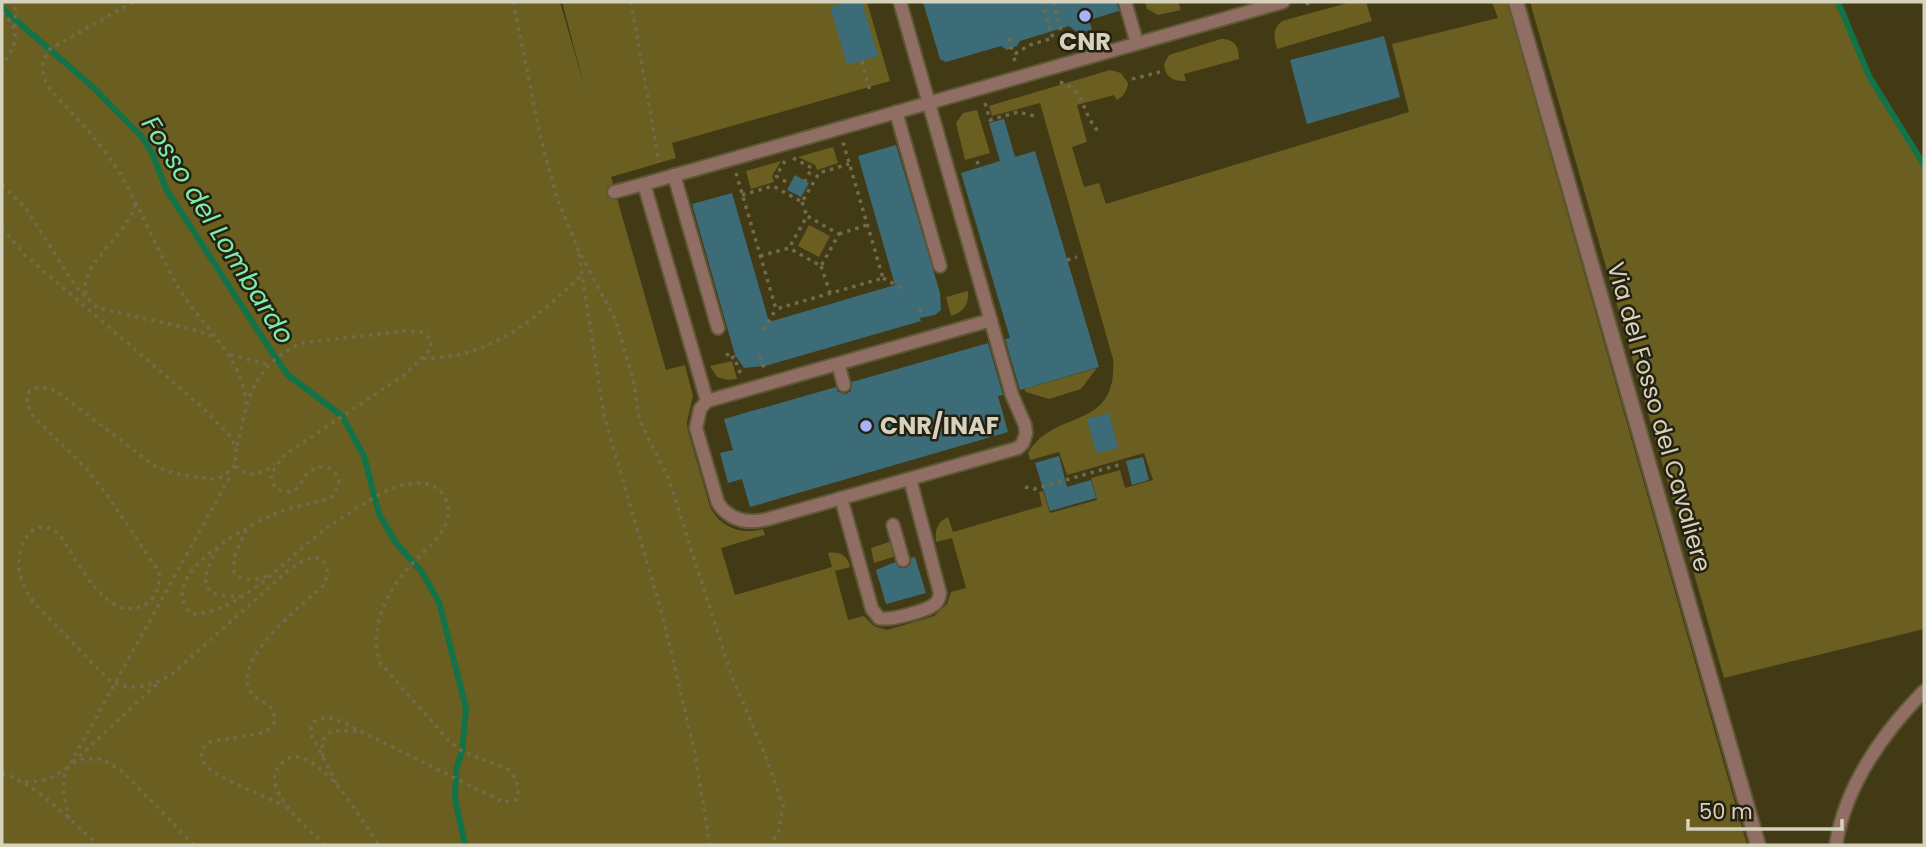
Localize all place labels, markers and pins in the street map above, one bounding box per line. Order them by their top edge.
marker: CNR [1077,8,1093,24]
place label: CNR [1059,25,1111,58]
place label: CNR/INAF [880,409,999,442]
marker: CNR/INAF [858,418,874,434]

